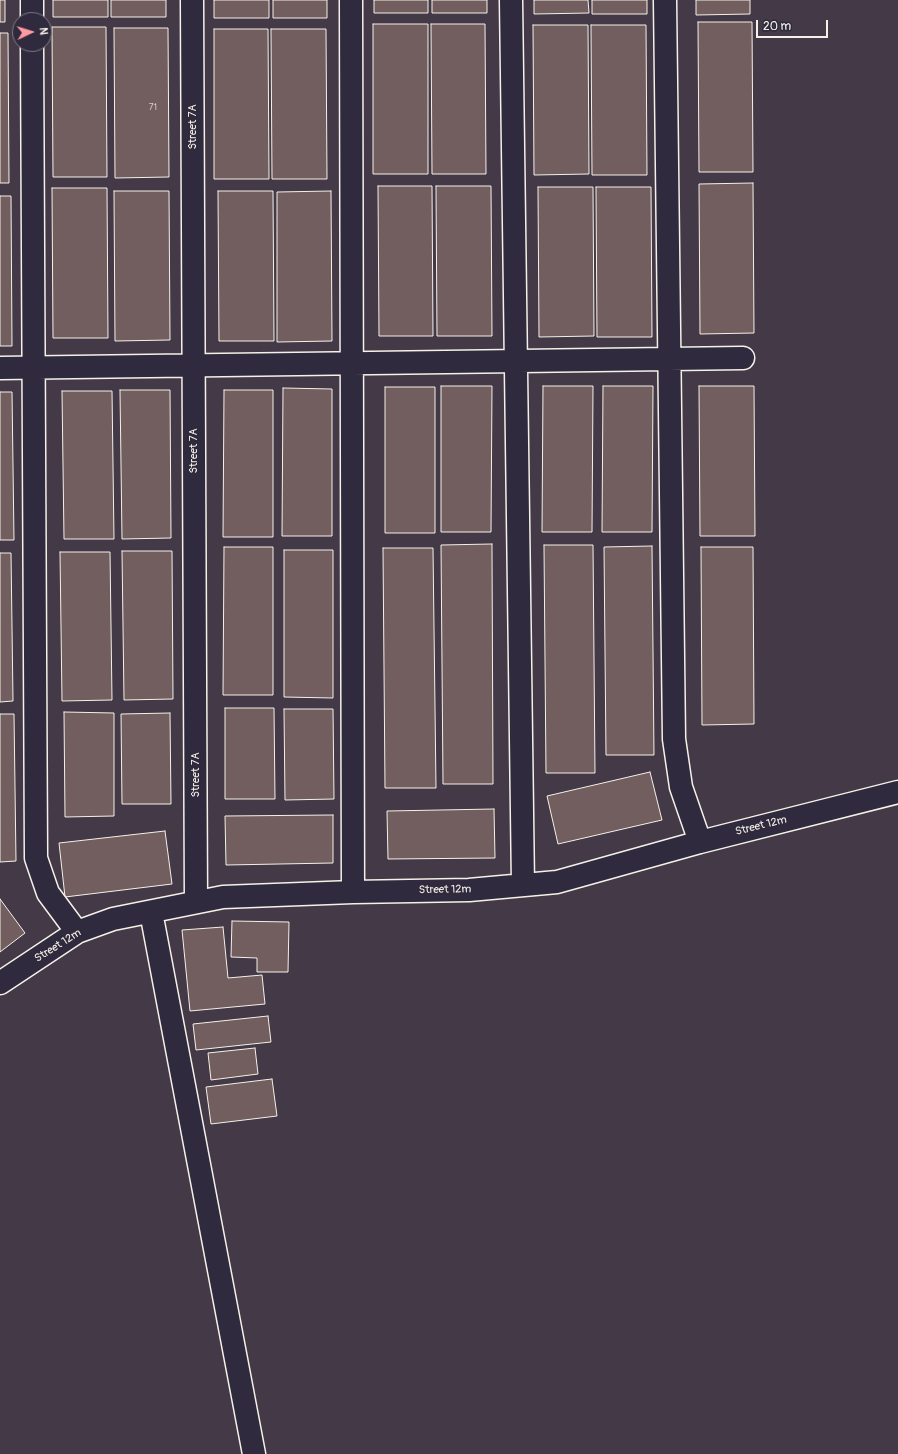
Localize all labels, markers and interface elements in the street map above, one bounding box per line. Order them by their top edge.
north arrow [12,12,52,52]
scale bar [758,12,830,38]
text: 20 m [763,19,791,34]
text: N [37,27,50,35]
house number: 71 [149,103,157,113]
street label: Street 7A [186,104,200,150]
street label: Street 7A [187,428,201,474]
street label: Street 7A [189,752,203,798]
street label: Street 12m [734,813,788,839]
street label: Street 12m [419,883,471,897]
street label: Street 12m [32,927,84,965]

